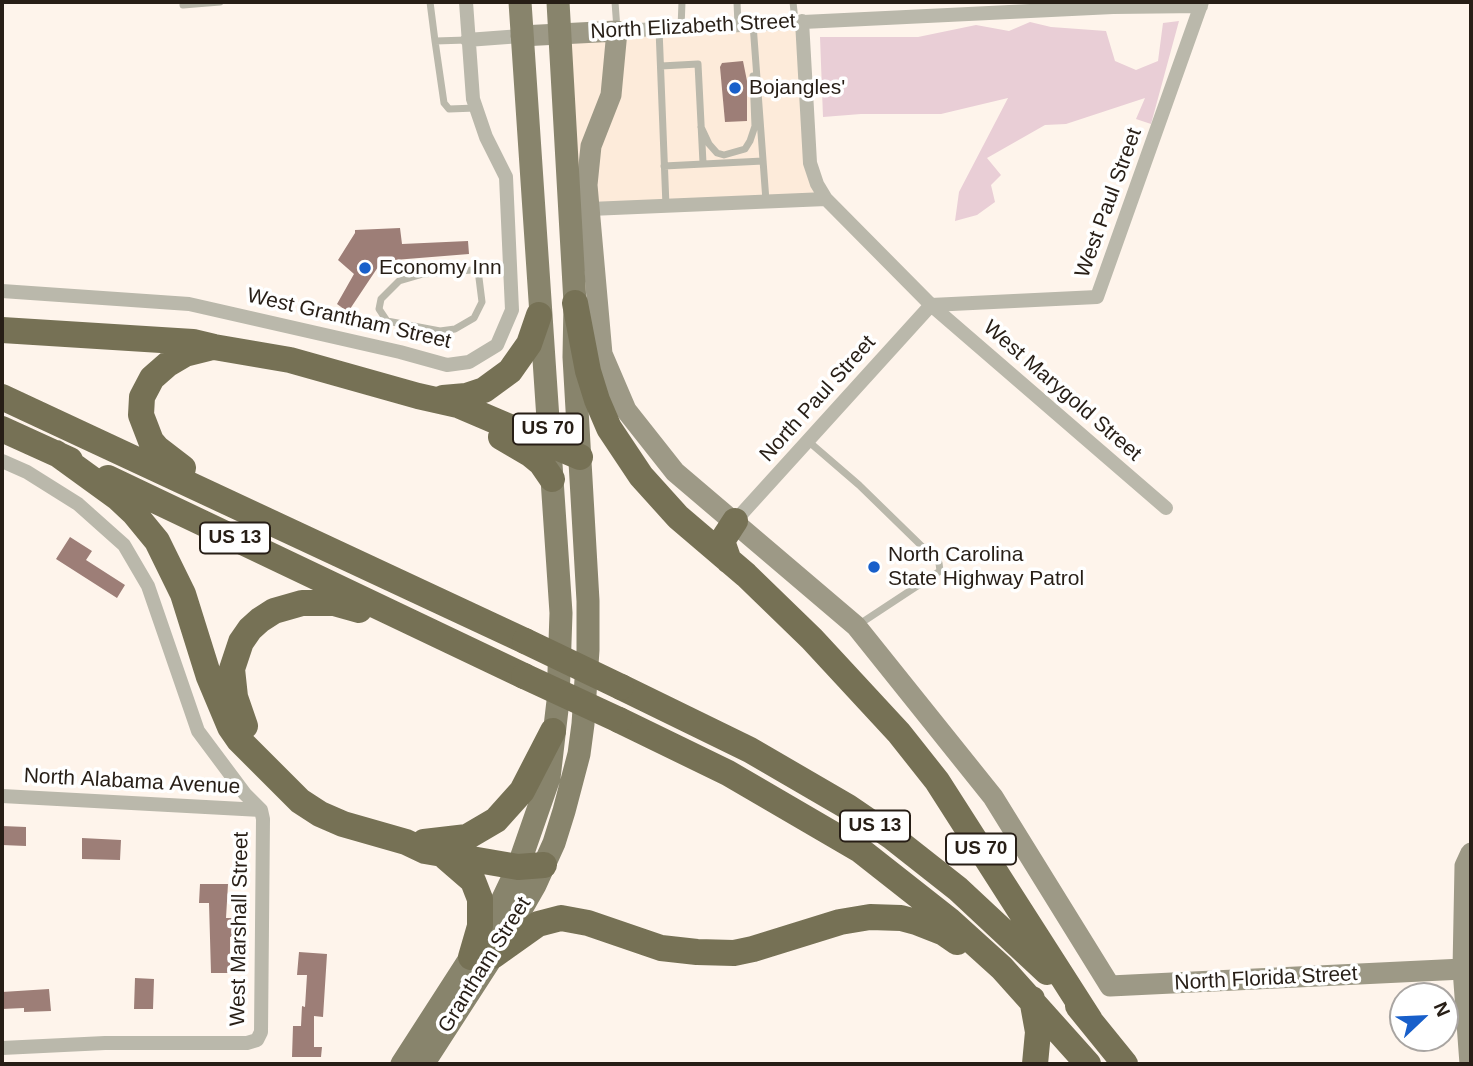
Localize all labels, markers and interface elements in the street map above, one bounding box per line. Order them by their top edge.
street label: North Elizabeth Street [590,9,796,45]
place label: Bojangles' [749,75,845,101]
marker: Bojangles' [727,80,743,96]
street label: West Paul Street [1070,125,1148,281]
place label: Economy Inn [379,255,502,281]
marker: Economy Inn [357,260,373,276]
street label: West Grantham Street [245,283,453,355]
street label: West Marygold Street [978,315,1146,467]
street label: North Paul Street [755,331,881,467]
road number: US 70 [513,414,583,444]
road number: US 13 [200,523,270,554]
place label: North Carolina State Highway Patrol [888,542,1084,592]
marker: North Carolina State Highway Patrol [866,559,882,575]
street label: North Alabama Avenue [23,764,241,800]
road number: US 13 [840,810,910,842]
street label: West Marshall Street [226,832,254,1026]
road number: US 70 [946,834,1016,864]
street label: Grantham Street [433,893,537,1037]
street label: North Florida Street [1174,962,1358,996]
north arrow [1389,982,1459,1052]
text: N [1430,999,1454,1020]

